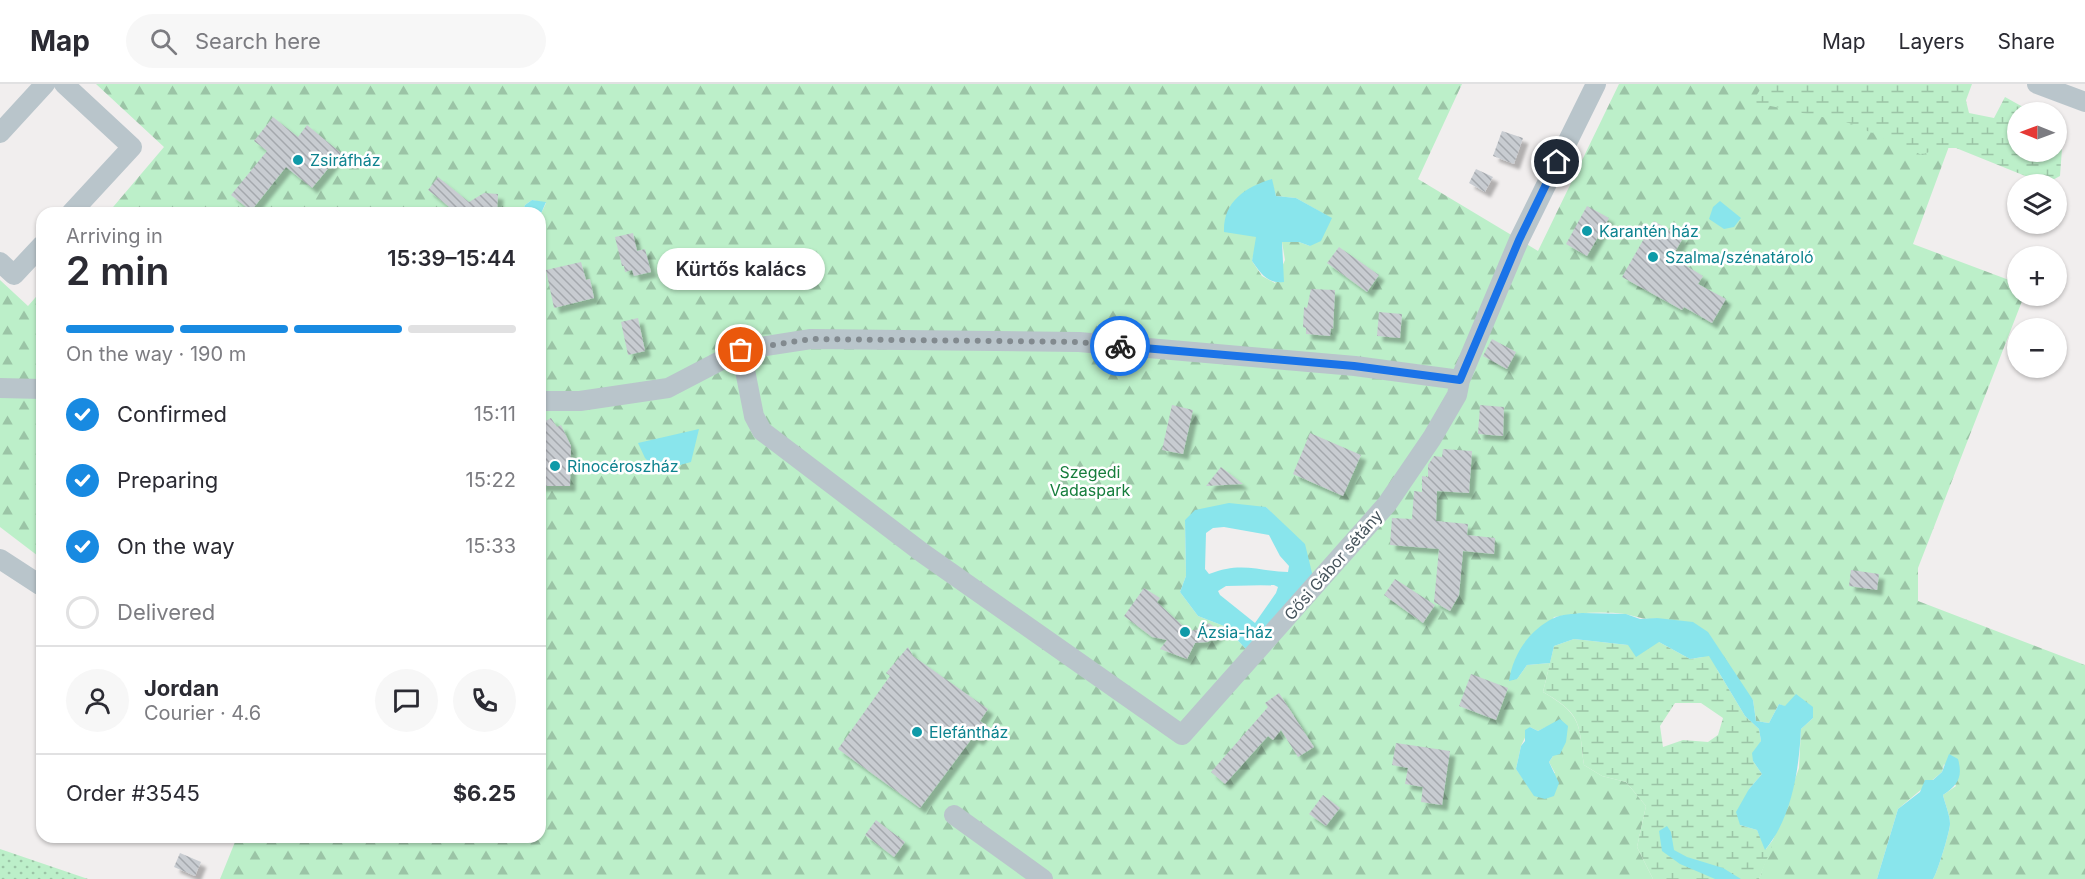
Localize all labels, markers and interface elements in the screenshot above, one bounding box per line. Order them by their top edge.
search box [126,14,546,68]
text: Map [30,24,90,58]
icon: search [147,25,180,58]
text: Search here [195,28,321,54]
text: Map [1822,29,1866,54]
text: Layers [1899,29,1965,54]
text: Share [1998,29,2055,54]
north arrow [2007,102,2067,162]
map controls [2007,102,2067,378]
pin [1531,136,1582,187]
icon: home [1540,145,1573,178]
place label: Zsiráfház [310,150,381,170]
marker: Zsiráfház [291,153,305,167]
button: layers [2007,174,2067,234]
place label: Karantén ház [1599,221,1699,241]
text: Arriving in [66,224,163,248]
marker: Karantén ház [1580,224,1594,238]
text: 15:39–15:44 [387,245,516,271]
button: + [2007,246,2067,306]
text: 2 min [66,247,169,294]
place label: Szalma/szénatároló [1665,247,1814,267]
callout: Kürtős kalács [657,248,825,290]
marker: Szalma/szénatároló [1646,250,1660,264]
text: Kürtős kalács [675,257,807,281]
courier [1090,316,1150,376]
button: − [2007,318,2067,378]
pin [715,324,766,375]
icon: bike [1104,330,1137,363]
icon: bag [724,333,757,366]
text: On the way · 190 m [66,342,246,366]
icon: check [66,398,99,431]
text: Confirmed [117,401,227,427]
text: 15:11 [474,402,516,426]
place label: Rinocéroszház [567,456,679,476]
marker: Rinocéroszház [548,459,562,473]
park label: Szegedi Vadaspark [1050,462,1130,500]
icon: check [66,464,99,497]
text: Preparing [117,467,218,493]
text: 15:22 [466,468,516,492]
street label: Gősi Gábor sétány [1280,506,1386,624]
icon: check [66,530,99,563]
text: On the way [117,533,235,559]
text: 15:33 [465,534,516,558]
text: Delivered [117,599,215,625]
place label: Ázsia-ház [1197,622,1273,642]
marker: Ázsia-ház [1178,625,1192,639]
button: person [66,669,129,732]
button: chat [375,669,438,732]
button: phone [453,669,516,732]
text: Jordan [144,675,219,701]
text: Courier · 4.6 [144,701,261,725]
place label: Elefántház [929,722,1008,742]
marker: Elefántház [910,725,924,739]
text: Order #3545 [66,780,200,806]
text: $6.25 [453,780,516,806]

